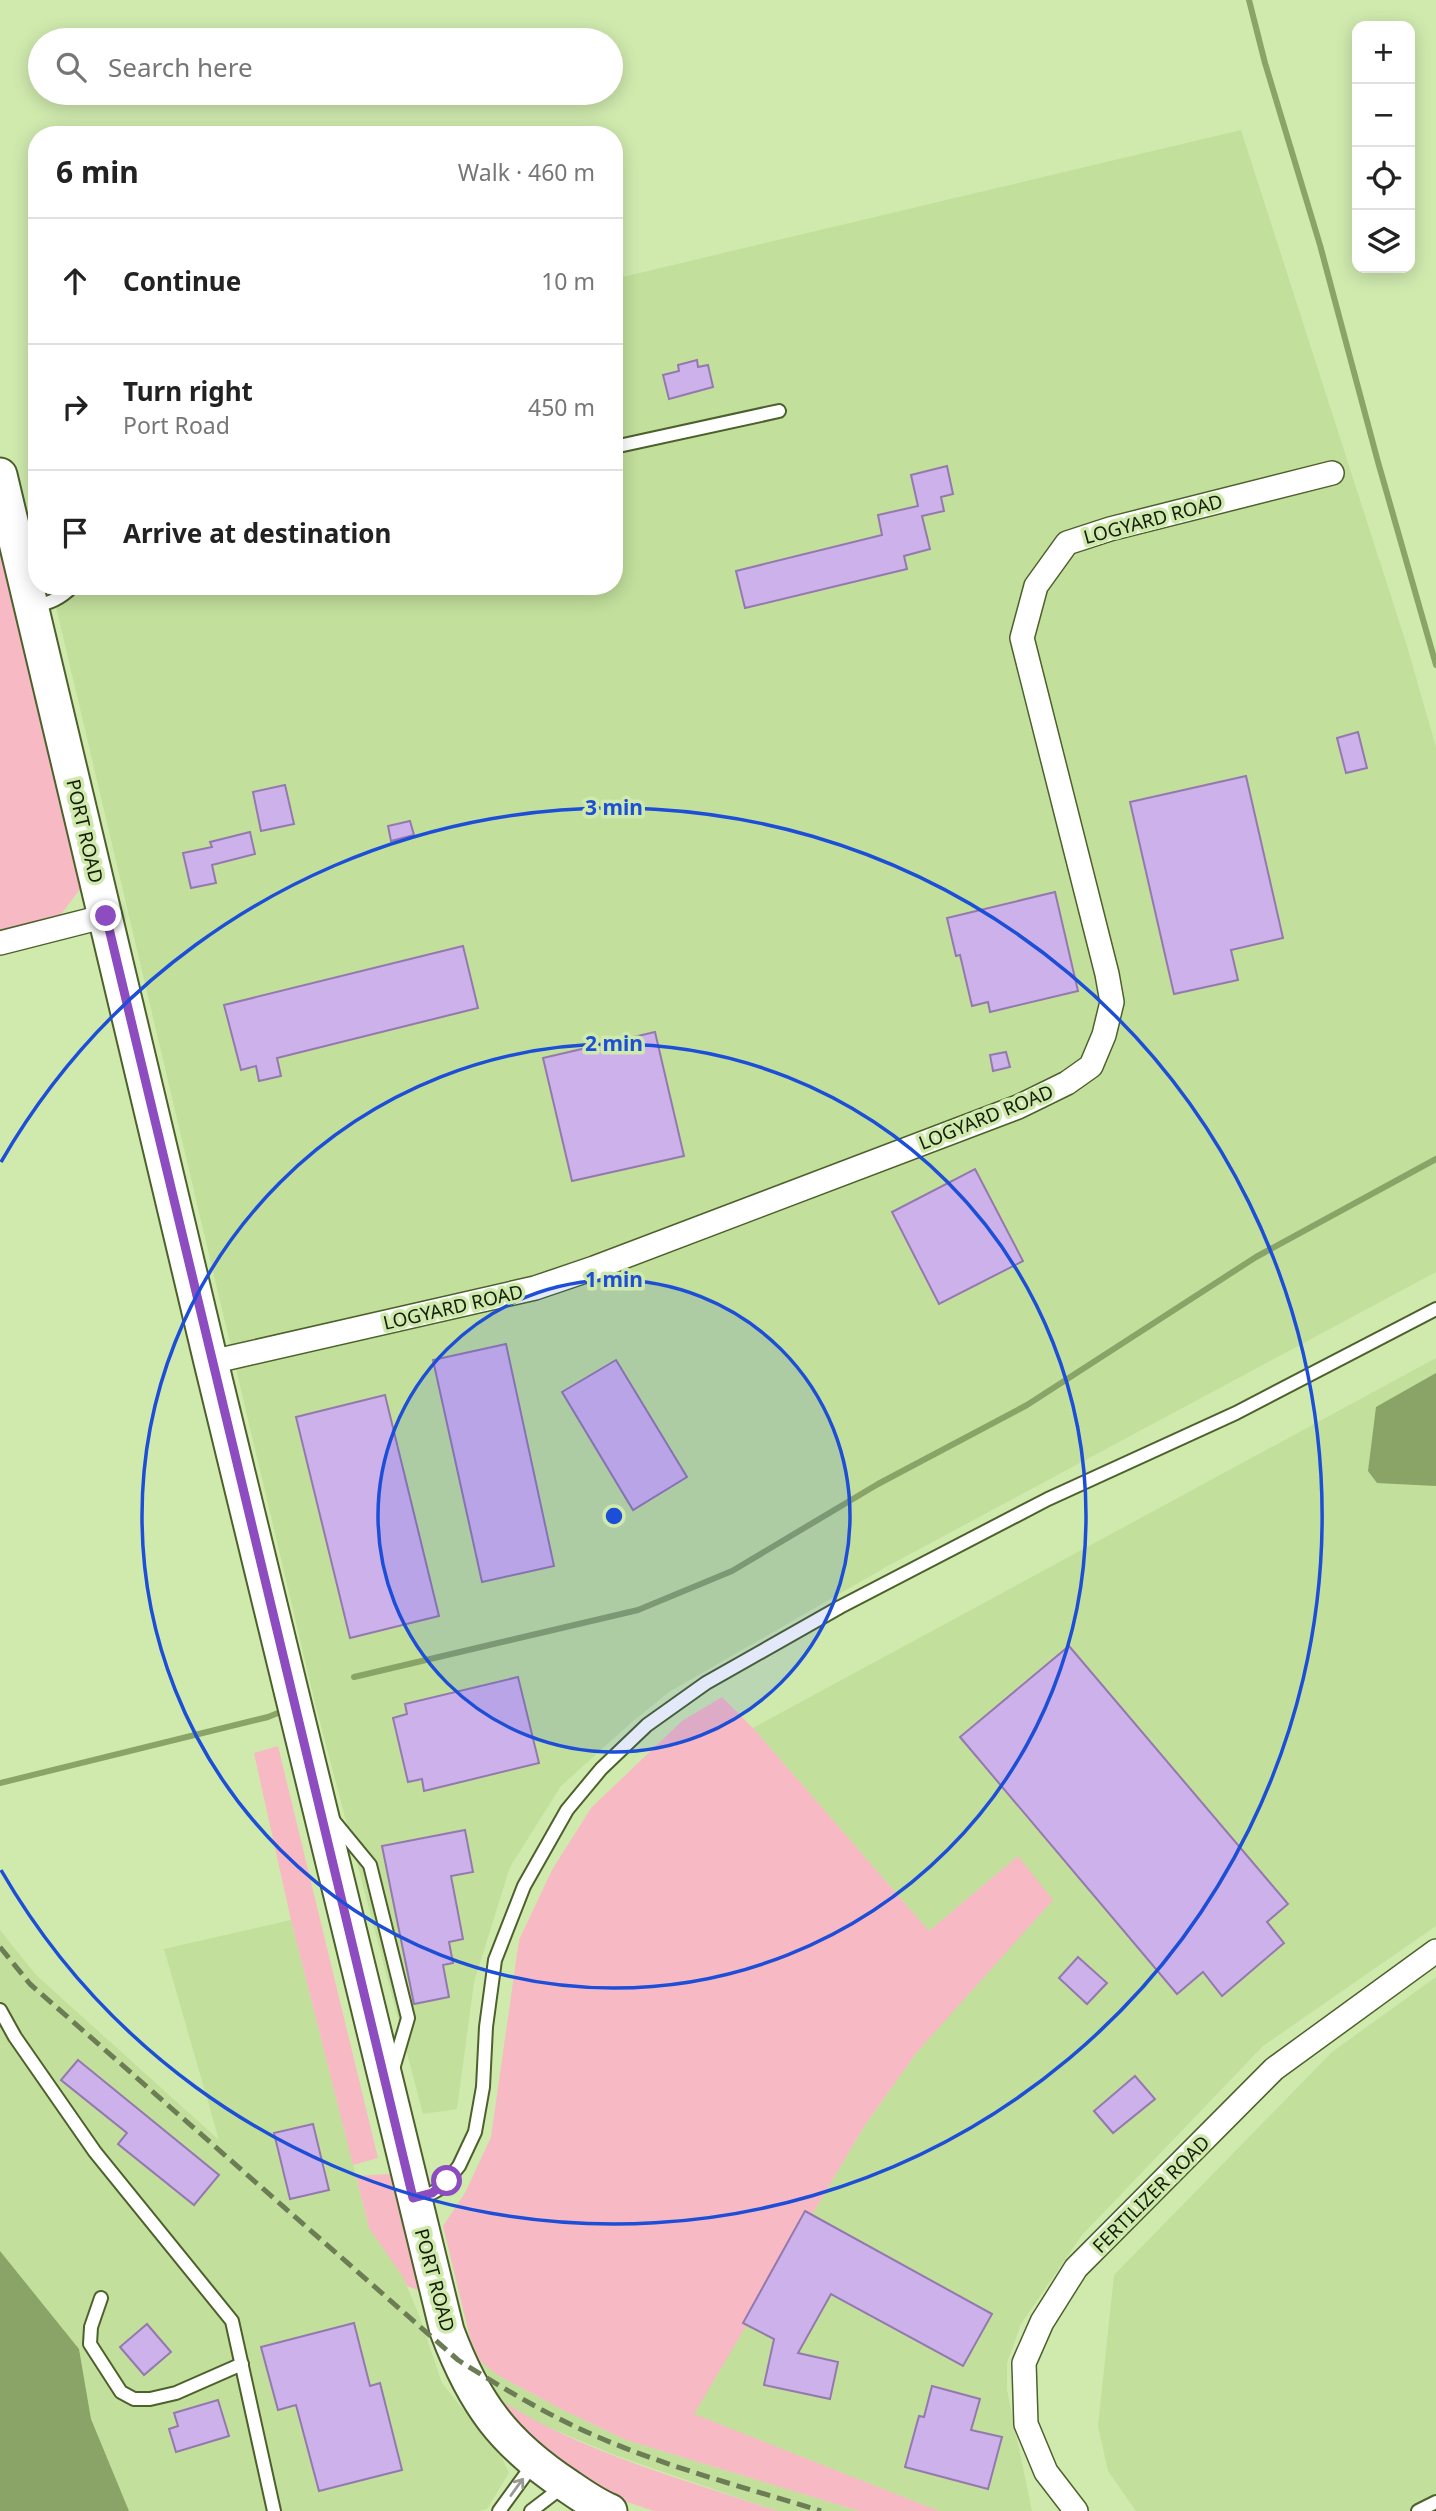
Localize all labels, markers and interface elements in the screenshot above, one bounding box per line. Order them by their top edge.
map controls [1352,21,1415,273]
button: + [1352,21,1415,84]
search box [28,28,623,105]
icon: search [52,48,90,86]
text: Search here [108,49,253,85]
button: − [1352,84,1415,147]
button: locate [1352,147,1415,210]
text: 6 min [56,151,139,192]
text: Walk · 460 m [458,156,595,188]
button: layers [1352,210,1415,273]
icon: ahead [56,262,94,300]
text: Continue [123,263,241,299]
text: 10 m [541,265,595,297]
text: Turn right [123,373,253,409]
icon: right [56,388,94,426]
text: 450 m [528,391,595,423]
text: Port Road [123,409,230,441]
street label: LOGYARD ROAD [1081,488,1225,550]
icon: arrive [56,514,94,552]
text: Arrive at destination [123,515,392,551]
street label: PORT ROAD [60,776,110,886]
text: 3 min [585,793,643,821]
route end [90,900,121,931]
text: 2 min [585,1029,643,1057]
street label: LOGYARD ROAD [915,1078,1057,1156]
text: 1 min [585,1265,643,1293]
street label: LOGYARD ROAD [380,1278,526,1336]
centre of rings [602,1504,626,1528]
street label: FERTILIZER ROAD [1087,2130,1215,2258]
route start [431,2165,462,2196]
street label: PORT ROAD [409,2225,461,2335]
one-way arrow [509,2478,524,2497]

